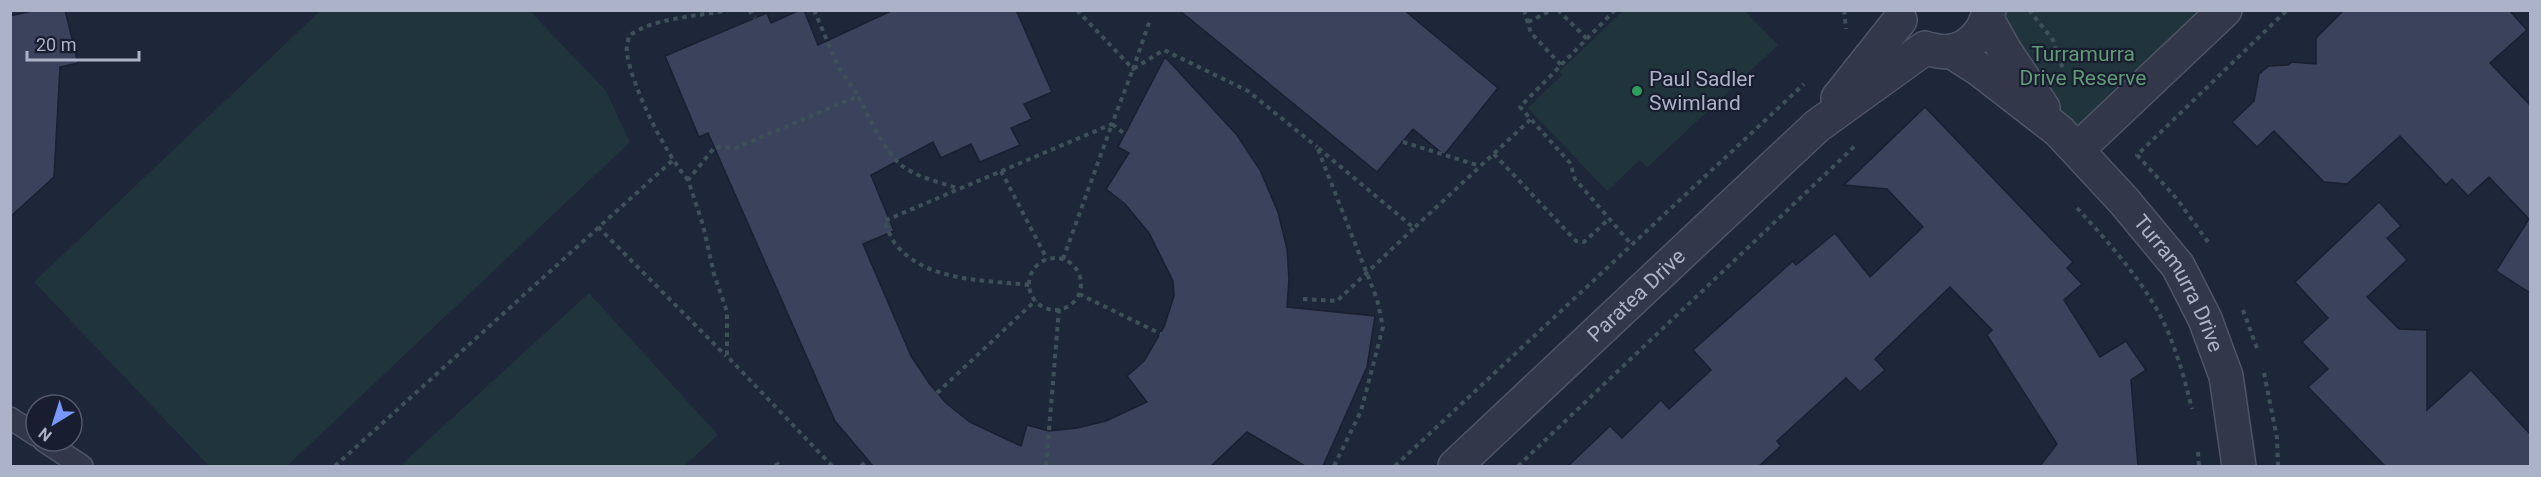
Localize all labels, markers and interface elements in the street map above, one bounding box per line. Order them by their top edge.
scale bar [27,24,140,62]
text: 20 m [36,34,76,55]
park label: Turramurra Drive Reserve [2020,42,2146,90]
place label: Paul Sadler Swimland [1649,67,1755,115]
marker: Paul Sadler Swimland [1630,84,1644,98]
street label: Turramurra Drive [2129,210,2228,355]
street label: Paratea Drive [1583,244,1690,347]
north arrow [24,393,84,453]
text: N [35,423,55,445]

